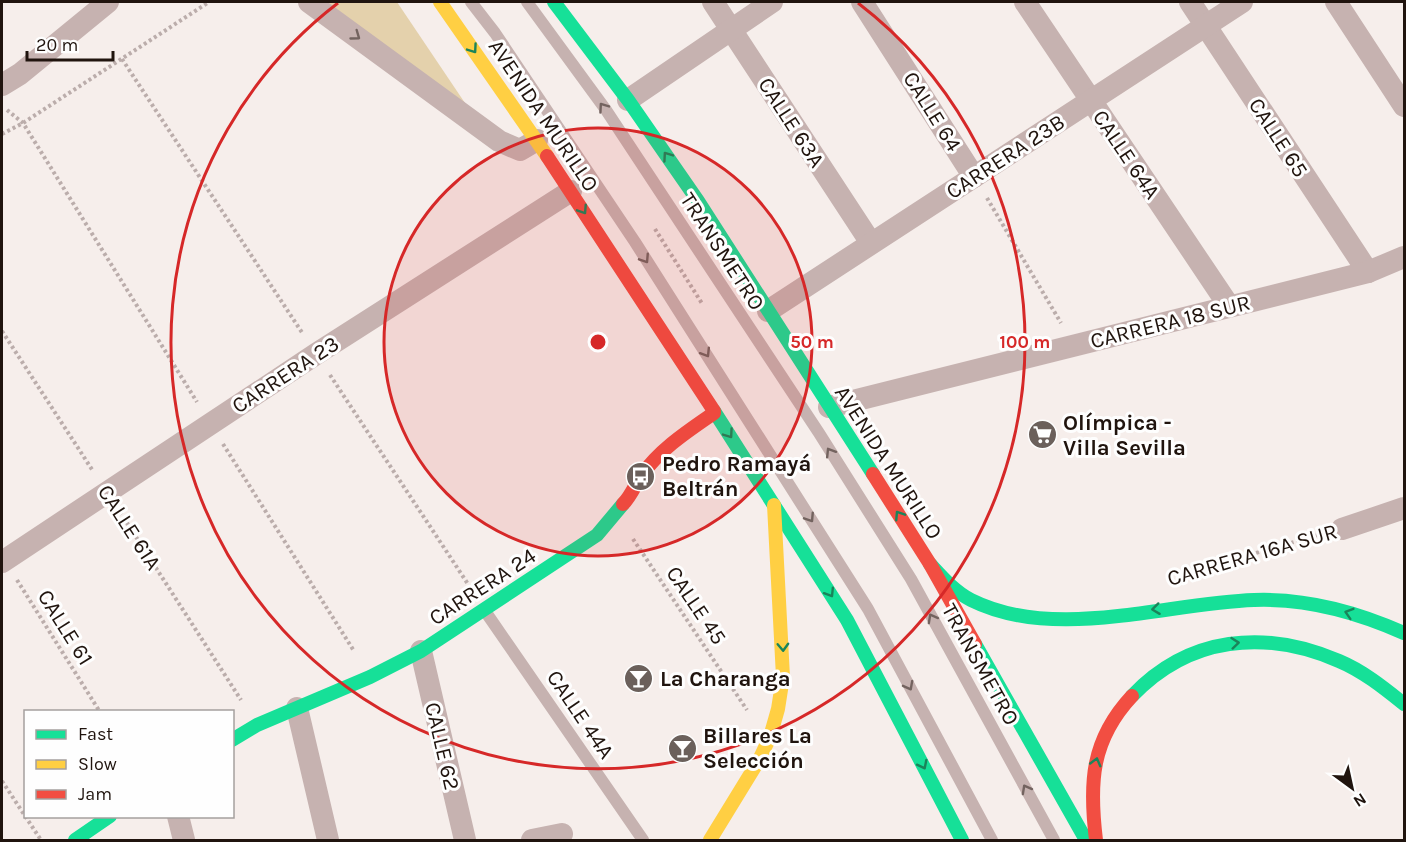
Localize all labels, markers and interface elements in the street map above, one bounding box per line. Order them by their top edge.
scale bar [27,24,112,62]
one-way arrow [350,29,361,40]
text: 20 m [36,34,78,56]
street label: AVENIDA MURILLO [483,35,604,197]
one-way arrow [466,43,477,54]
street label: CALLE 64 [898,67,967,156]
street label: CALLE 63A [752,72,830,173]
street label: CALLE 65 [1243,93,1313,182]
one-way arrow [599,102,610,113]
street label: CALLE 64A [1087,105,1166,204]
street label: CARRERA 23B [941,109,1070,205]
one-way arrow [663,152,674,163]
street label: TRANSMETRO [674,188,770,315]
one-way arrow [576,204,588,214]
one-way arrow [638,252,649,263]
street label: CARRERA 18 SUR [1088,290,1253,354]
street label: CARRERA 23 [227,331,344,419]
text: 50 m [790,331,834,353]
text: 100 m [1000,331,1050,353]
centre of rings [588,332,608,352]
one-way arrow [698,347,710,357]
street label: AVENIDA MURILLO [829,381,947,544]
place label: Olímpica - Villa Sevilla [1063,410,1186,461]
supermarket icon: Olímpica - Villa Sevilla [1026,419,1058,451]
one-way arrow [722,427,733,438]
one-way arrow [826,448,838,458]
place label: Pedro Ramayá Beltrán [662,451,811,502]
bus stop icon: Pedro Ramayá Beltrán [625,460,657,492]
street label: CALLE 61A [92,480,167,576]
one-way arrow [803,511,814,522]
one-way arrow [894,511,906,521]
street label: CARRERA 16A SUR [1164,518,1340,592]
street label: CARRERA 24 [424,543,541,631]
street label: CALLE 45 [661,561,732,650]
street label: CALLE 61 [32,585,98,670]
one-way arrow [823,587,835,597]
street label: TRANSMETRO [936,599,1024,730]
one-way arrow [1152,603,1161,615]
one-way arrow [1344,608,1355,620]
one-way arrow [928,614,939,624]
one-way arrow [1230,637,1239,650]
one-way arrow [776,642,789,651]
bar icon: La Charanga [623,662,655,694]
street label: CALLE 44A [541,665,620,764]
place label: La Charanga [660,666,791,692]
one-way arrow [902,680,913,690]
street label: CALLE 62 [419,700,465,793]
legend [24,710,234,818]
text: Fast [78,723,113,745]
place label: Billares La Selección [703,723,812,774]
bar icon: Billares La Selección [666,732,698,764]
text: Slow [78,753,117,775]
one-way arrow [1089,757,1101,768]
one-way arrow [916,758,927,769]
north arrow [1322,758,1382,818]
text: Jam [78,783,112,805]
one-way arrow [1022,785,1033,795]
text: N [1350,789,1370,811]

